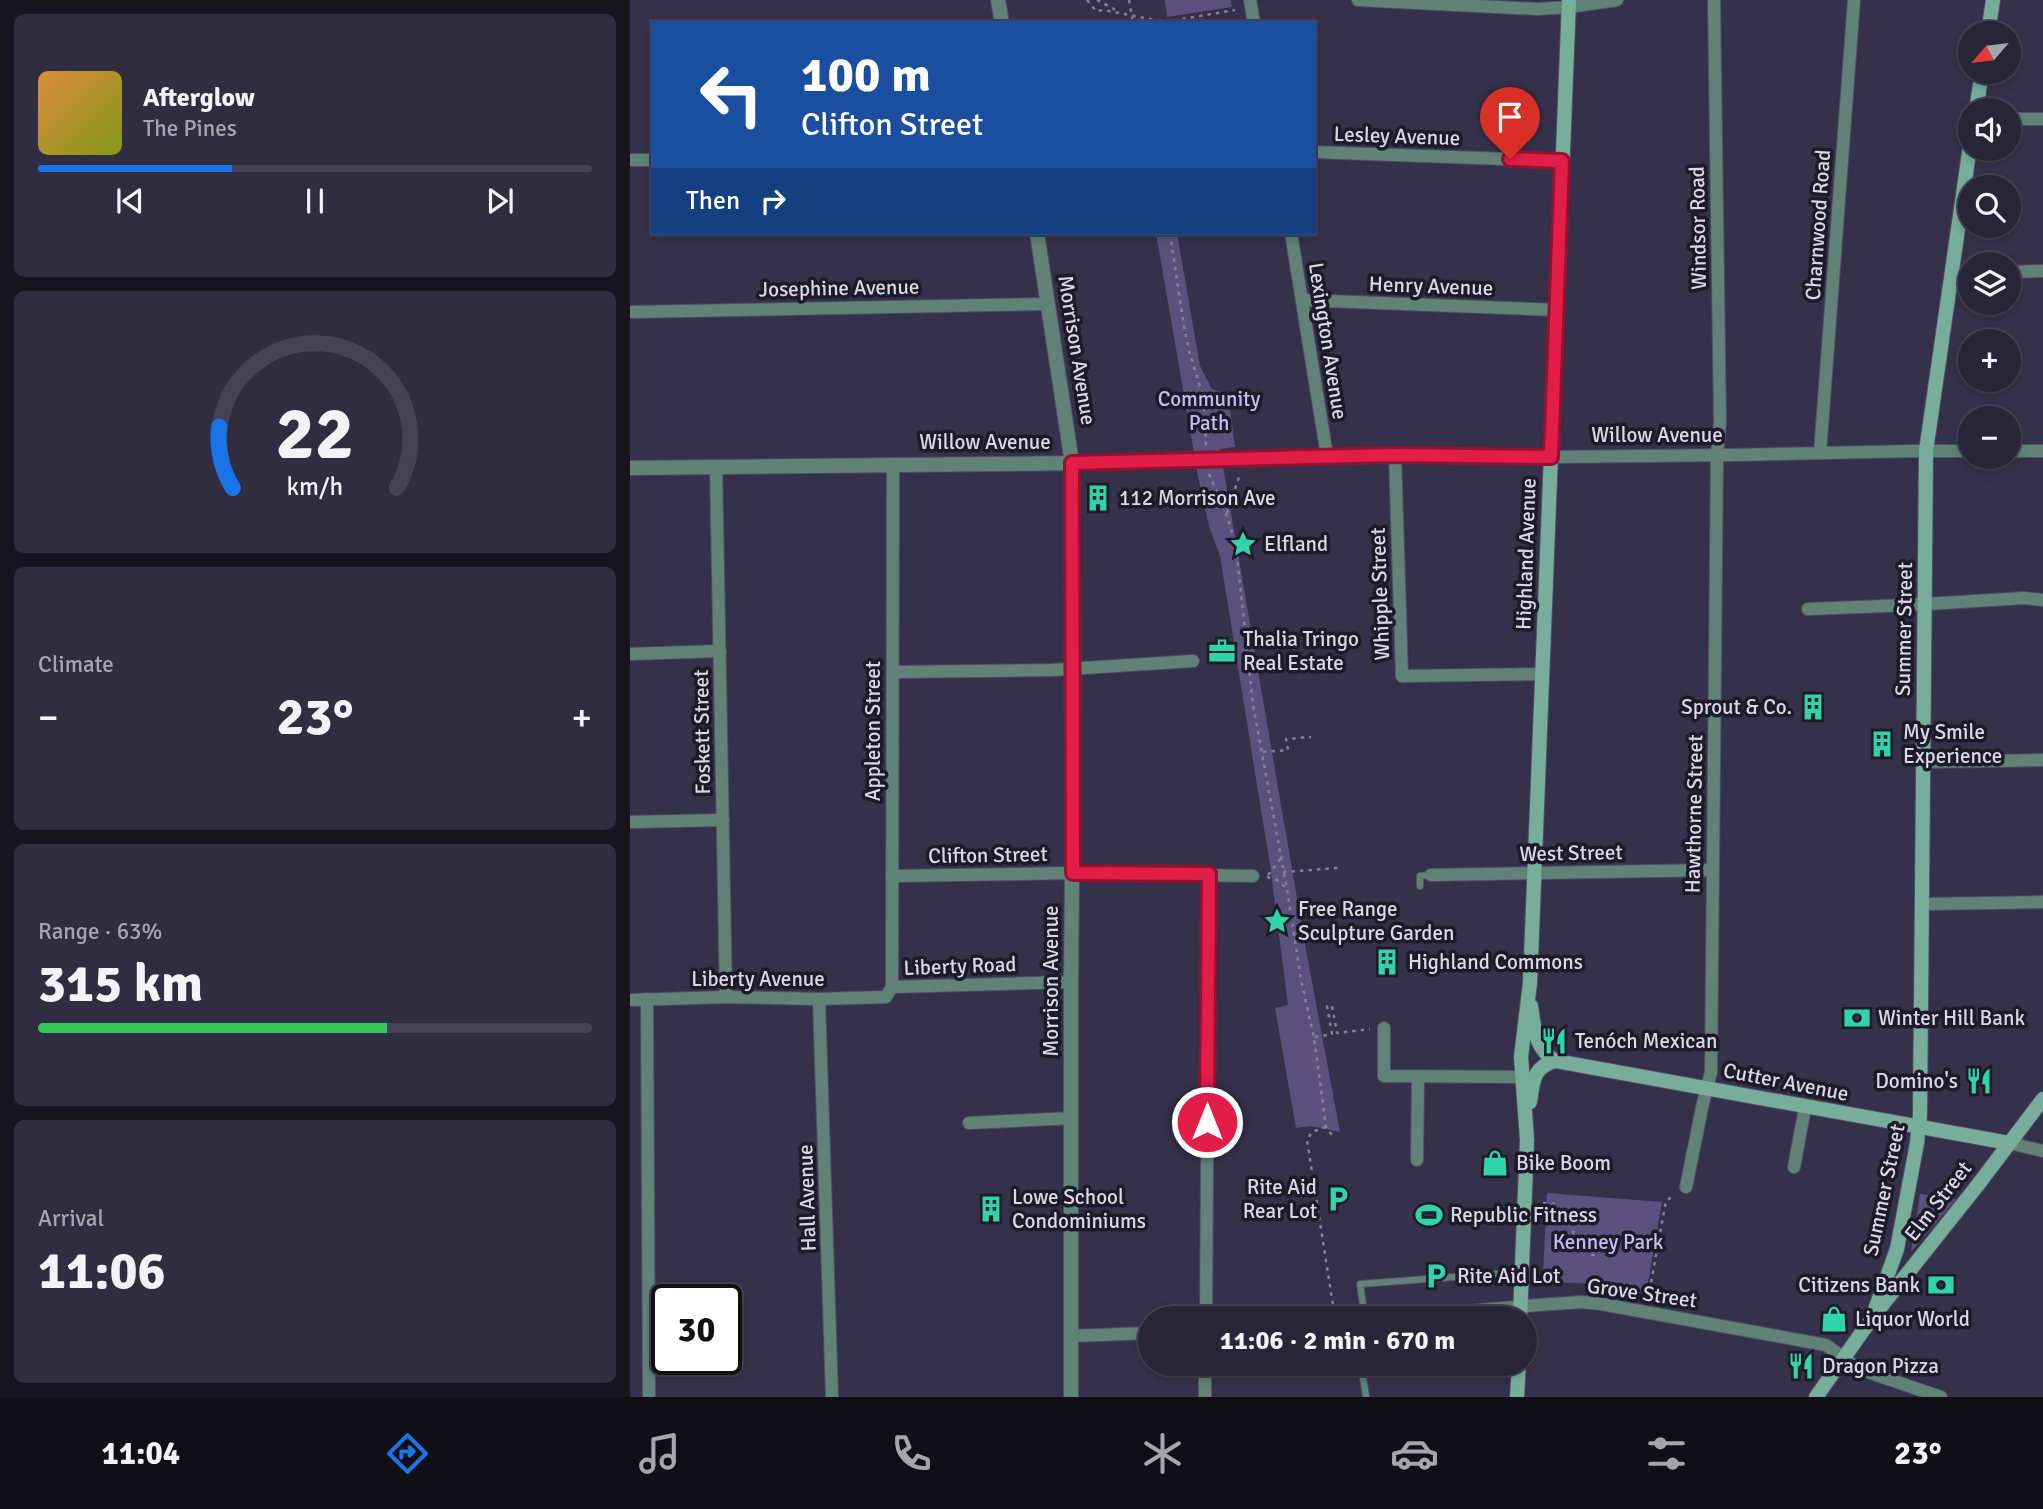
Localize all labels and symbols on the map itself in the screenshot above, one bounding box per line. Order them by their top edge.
north arrow [1958,21,2021,84]
pin [1480,87,1540,159]
street label: Lesley Avenue [1333,121,1461,151]
street label: Charnwood Road [1800,149,1836,301]
street label: Windsor Road [1684,166,1712,290]
street label: Lexington Avenue [1303,261,1353,421]
street label: Henry Avenue [1368,271,1494,301]
street label: Morrison Avenue [1052,273,1102,427]
street label: Josephine Avenue [758,274,920,302]
park label: Community Path [1158,386,1261,436]
street label: Willow Avenue [1591,422,1723,448]
street label: Willow Avenue [919,429,1051,455]
street label: Highland Avenue [1510,478,1542,630]
building icon: 112 Morrison Ave [1083,483,1113,513]
place label: 112 Morrison Ave [1119,485,1276,511]
street label: Whipple Street [1365,527,1395,661]
place icon: Elfland [1228,529,1258,559]
place label: Elfland [1264,531,1328,557]
street label: Summer Street [1890,562,1918,696]
place label: Thalia Tringo Real Estate [1243,626,1359,676]
office icon: Thalia Tringo Real Estate [1207,636,1237,666]
street label: Appleton Street [860,661,886,801]
street label: Foskett Street [688,669,716,795]
building icon: Sprout & Co. [1798,692,1828,722]
place label: Sprout & Co. [1681,694,1792,720]
place label: My Smile Experience [1903,719,2002,769]
building icon: My Smile Experience [1867,729,1897,759]
street label: Hawthorne Street [1680,734,1708,894]
street label: West Street [1519,839,1623,867]
street label: Clifton Street [928,841,1048,869]
place label: Free Range Sculpture Garden [1298,896,1454,946]
street label: Morrison Avenue [1038,905,1064,1057]
place icon: Free Range Sculpture Garden [1262,906,1292,936]
building icon: Highland Commons [1372,947,1402,977]
place label: Highland Commons [1408,949,1583,975]
street label: Liberty Road [903,951,1017,981]
street label: Liberty Avenue [691,966,825,992]
bank icon: Winter Hill Bank [1842,1003,1872,1033]
place label: Winter Hill Bank [1878,1005,2025,1031]
restaurant icon: Tenóch Mexican [1539,1026,1569,1056]
place label: Tenóch Mexican [1575,1028,1717,1054]
street label: Cutter Avenue [1721,1057,1851,1107]
restaurant icon: Domino's [1964,1066,1994,1096]
place label: Domino's [1875,1068,1958,1094]
position arrow [1170,1085,1244,1159]
street label: Summer Street [1857,1122,1911,1258]
street label: Hall Avenue [792,1144,822,1252]
shop icon: Bike Boom [1480,1148,1510,1178]
place label: Bike Boom [1516,1150,1611,1176]
street label: Elm Street [1899,1156,1977,1246]
place label: Rite Aid Rear Lot [1243,1174,1317,1224]
place label: Lowe School Condominiums [1012,1184,1146,1234]
parking icon: Rite Aid Rear Lot [1323,1184,1353,1214]
building icon: Lowe School Condominiums [976,1194,1006,1224]
sports icon: Republic Fitness [1414,1200,1444,1230]
place label: Republic Fitness [1450,1202,1597,1228]
park label: Kenney Park [1553,1229,1664,1255]
parking icon: Rite Aid Lot [1421,1261,1451,1291]
place label: Rite Aid Lot [1457,1263,1560,1289]
bank icon: Citizens Bank [1926,1270,1956,1300]
street label: Grove Street [1585,1272,1699,1314]
place label: Citizens Bank [1798,1272,1920,1298]
speed limit sign: 30 [651,1284,742,1375]
shop icon: Liquor World [1819,1304,1849,1334]
place label: Liquor World [1855,1306,1970,1332]
restaurant icon: Dragon Pizza [1786,1351,1816,1381]
place label: Dragon Pizza [1822,1353,1939,1379]

